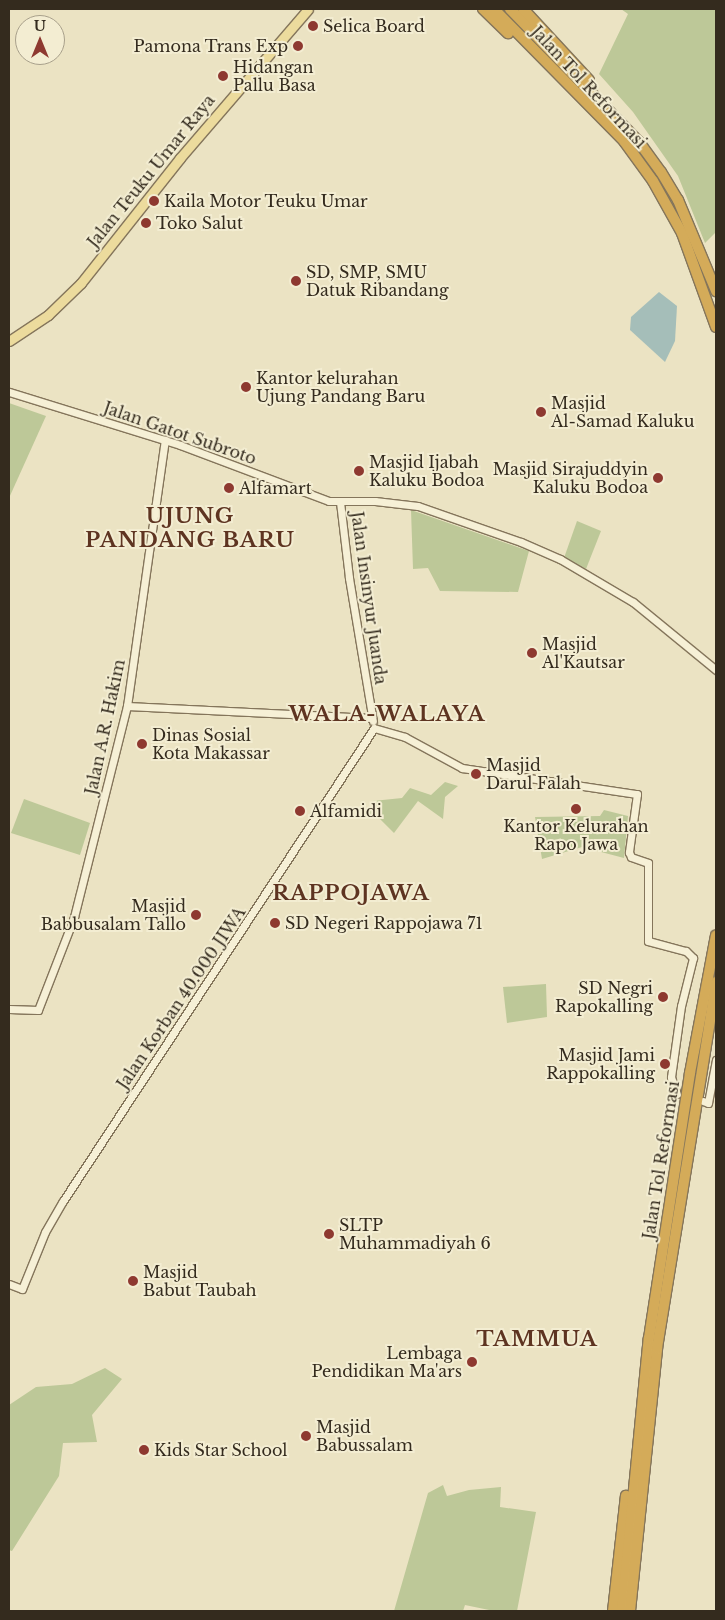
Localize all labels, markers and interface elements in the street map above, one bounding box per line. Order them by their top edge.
north arrow [15,15,65,65]
place label: Selica Board [323,16,425,36]
text: U [34,17,46,35]
marker: Selica Board [307,20,319,32]
street label: Jalan Tol Reformasi [527,22,651,152]
place label: Pamona Trans Exp [133,36,288,56]
marker: Pamona Trans Exp [292,40,304,52]
place label: Hidangan Pallu Basa [233,57,316,95]
marker: Hidangan Pallu Basa [217,70,229,82]
street label: Jalan Teuku Umar Raya [83,90,219,252]
place label: Kaila Motor Teuku Umar [164,191,369,211]
marker: Kaila Motor Teuku Umar [148,195,160,207]
place label: Toko Salut [156,213,243,233]
marker: Toko Salut [140,217,152,229]
place label: SD, SMP, SMU Datuk Ribandang [306,262,449,300]
marker: SD, SMP, SMU Datuk Ribandang [290,275,302,287]
place label: Kantor kelurahan Ujung Pandang Baru [256,368,425,406]
marker: Kantor kelurahan Ujung Pandang Baru [240,381,252,393]
place label: Masjid Al-Samad Kaluku [551,393,694,431]
street label: Jalan Gatot Subroto [101,398,259,468]
marker: Masjid Al-Samad Kaluku [535,406,547,418]
place label: Masjid Ijabah Kaluku Bodoa [369,452,484,490]
place label: Masjid Sirajuddyin Kaluku Bodoa [493,459,648,497]
marker: Masjid Ijabah Kaluku Bodoa [353,465,365,477]
marker: Masjid Sirajuddyin Kaluku Bodoa [652,472,664,484]
place label: Alfamart [239,478,312,498]
marker: Alfamart [223,482,235,494]
district label: UJUNG PANDANG BARU [83,503,297,553]
street label: Jalan Insinyur Juanda [347,510,391,686]
place label: Masjid Al'Kautsar [542,634,625,672]
marker: Masjid Al'Kautsar [526,647,538,659]
street label: Jalan A.R. Hakim [81,657,129,797]
district label: WALA-WALAYA [287,701,487,727]
place label: Dinas Sosial Kota Makassar [152,725,270,763]
marker: Dinas Sosial Kota Makassar [136,738,148,750]
place label: Masjid Darul Falah [486,755,581,793]
marker: Masjid Darul Falah [470,768,482,780]
place label: Alfamidi [310,801,382,821]
marker: Kantor Kelurahan Rapo Jawa [570,803,582,815]
marker: Alfamidi [294,805,306,817]
place label: Kantor Kelurahan Rapo Jawa [503,816,649,854]
district label: RAPPOJAWA [271,880,431,906]
place label: Masjid Babbusalam Tallo [40,896,186,934]
street label: Jalan Korban 40.000 JIWA [113,903,249,1093]
marker: Masjid Babbusalam Tallo [190,909,202,921]
place label: SD Negeri Rappojawa 71 [285,913,483,933]
marker: SD Negeri Rappojawa 71 [269,917,281,929]
place label: SD Negri Rapokalling [555,978,653,1016]
marker: SD Negri Rapokalling [657,991,669,1003]
place label: Masjid Jami Rappokalling [546,1045,655,1083]
marker: Masjid Jami Rappokalling [659,1058,671,1070]
street label: Jalan Tol Reformasi [639,1079,683,1241]
place label: SLTP Muhammadiyah 6 [339,1215,491,1253]
marker: SLTP Muhammadiyah 6 [323,1228,335,1240]
place label: Masjid Babut Taubah [143,1262,257,1300]
marker: Masjid Babut Taubah [127,1275,139,1287]
district label: TAMMUA [476,1326,598,1352]
place label: Lembaga Pendidikan Ma'ars [311,1343,462,1381]
marker: Lembaga Pendidikan Ma'ars [466,1356,478,1368]
place label: Masjid Babussalam [316,1417,413,1455]
marker: Masjid Babussalam [300,1430,312,1442]
place label: Kids Star School [154,1440,288,1460]
marker: Kids Star School [138,1444,150,1456]

